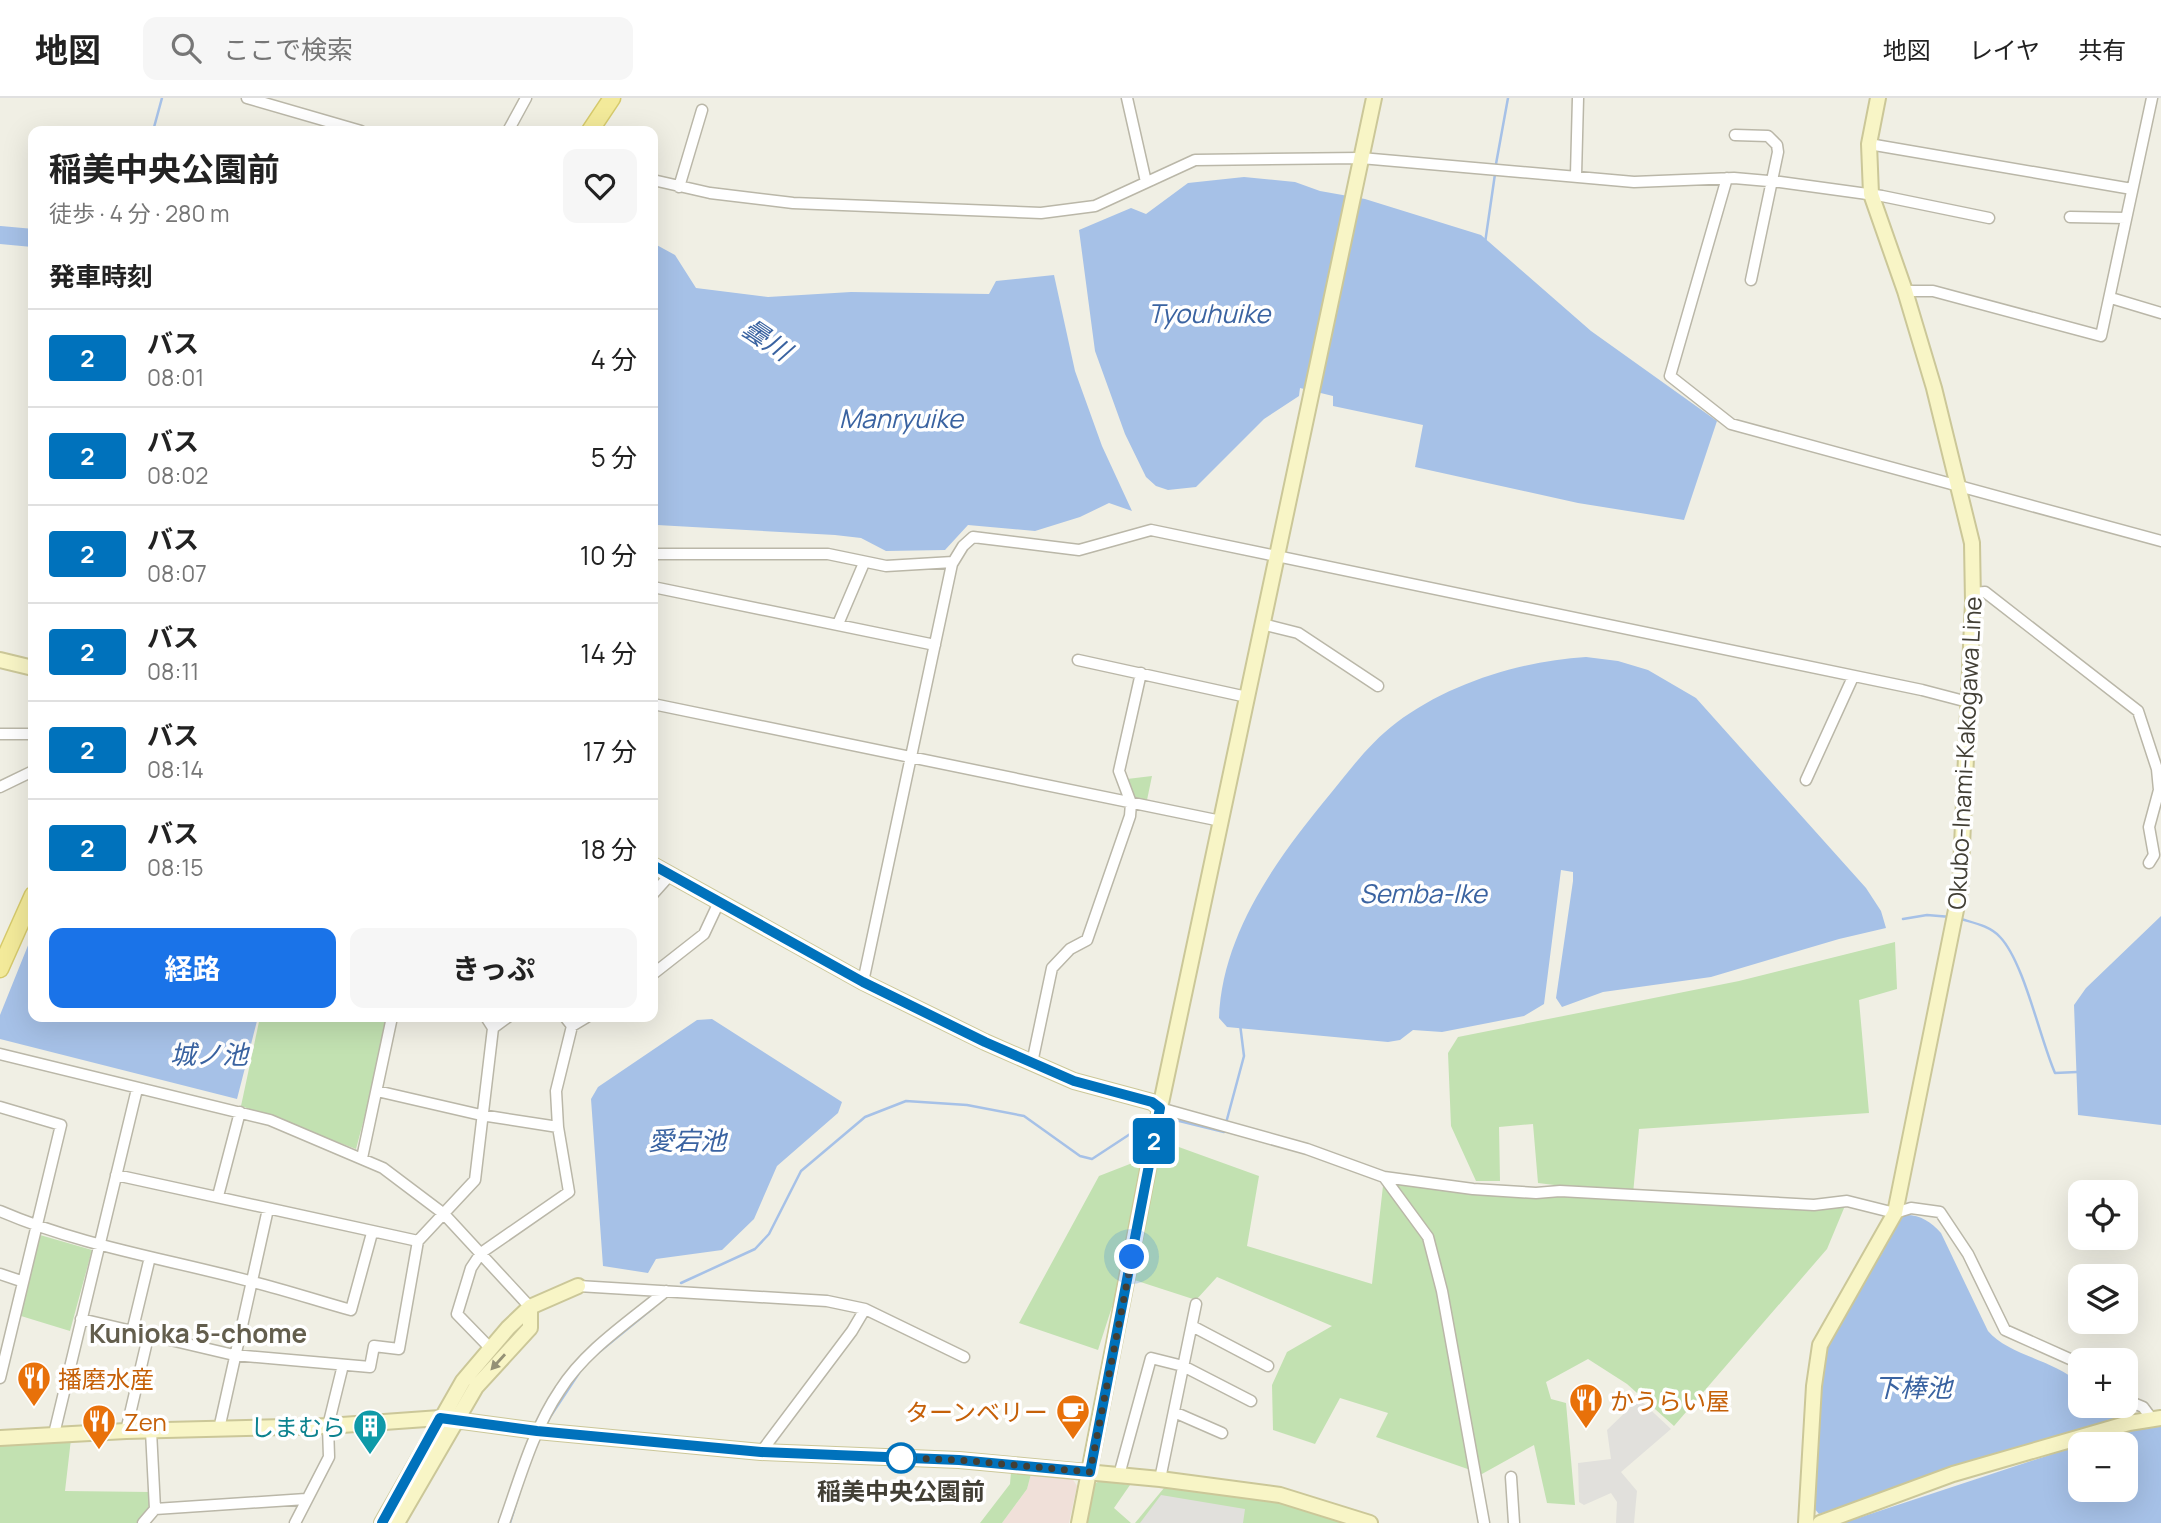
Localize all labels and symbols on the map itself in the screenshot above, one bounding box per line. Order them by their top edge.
water label: Tyouhuike [1148,295,1272,331]
water label: 曇川 [735,310,801,370]
water label: Manryuike [839,400,965,436]
street label: Okubo-Inami-Kakogawa Line [1939,596,1989,910]
water label: Semba-Ike [1359,875,1489,911]
water label: 城ノ池 [170,1036,251,1072]
line badge: 2 [1131,1118,1177,1164]
water label: 愛宕池 [648,1122,729,1158]
your location [1114,1239,1149,1274]
district label: Kunioka 5-chome [89,1315,307,1351]
one-way arrow [490,1353,506,1371]
restaurant icon: 播磨水産 [15,1359,53,1408]
place label: 播磨水産 [58,1362,154,1395]
water label: 下棒池 [1874,1369,1955,1405]
restaurant icon: かうらい屋 [1567,1381,1605,1430]
place label: かうらい屋 [1610,1384,1730,1417]
cafe icon: ターンベリー [1054,1392,1092,1441]
place label: ターンベリー [905,1395,1048,1428]
restaurant icon: Zen [80,1402,118,1451]
place label: Zen [124,1405,167,1438]
building icon: しまむら [351,1407,389,1456]
place label: しまむら [250,1410,346,1443]
marker: 稲美中央公園前 [886,1443,916,1473]
place label: 稲美中央公園前 [817,1474,985,1507]

